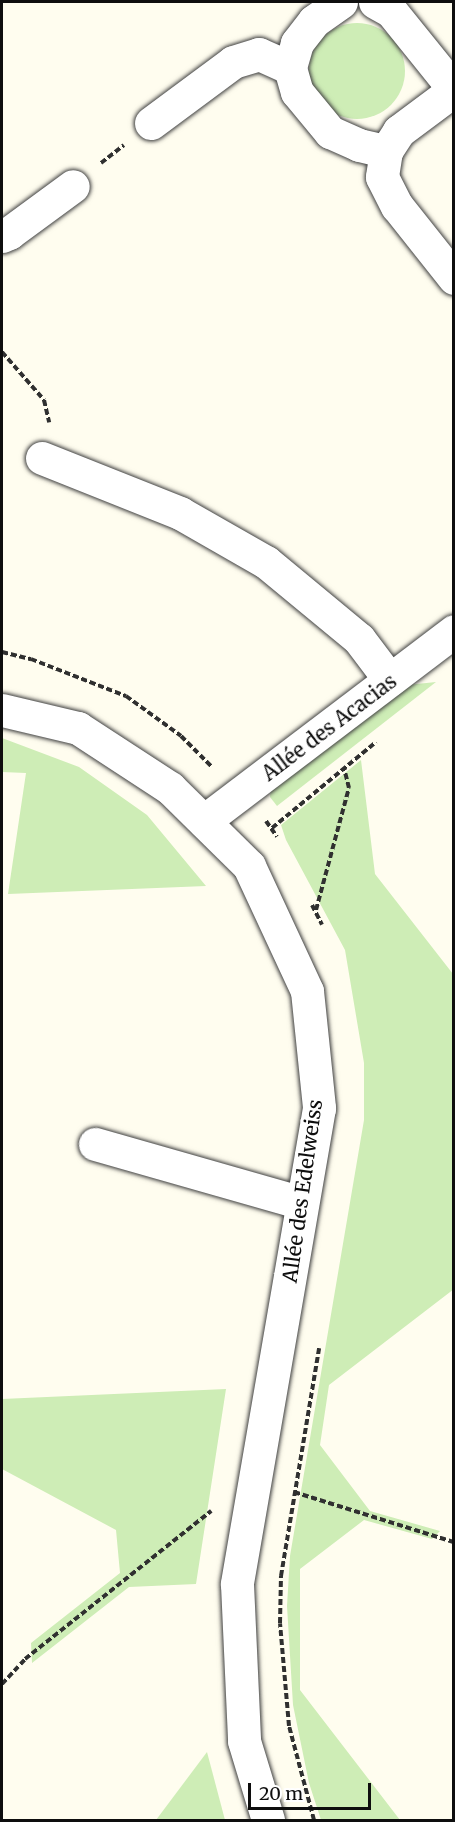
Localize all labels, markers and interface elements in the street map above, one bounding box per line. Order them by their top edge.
street label: Allée des Acacias [257,669,401,785]
street label: Allée des Edelweiss [277,1098,327,1284]
scale bar [251,1771,374,1809]
text: 20 m [259,1782,303,1805]

